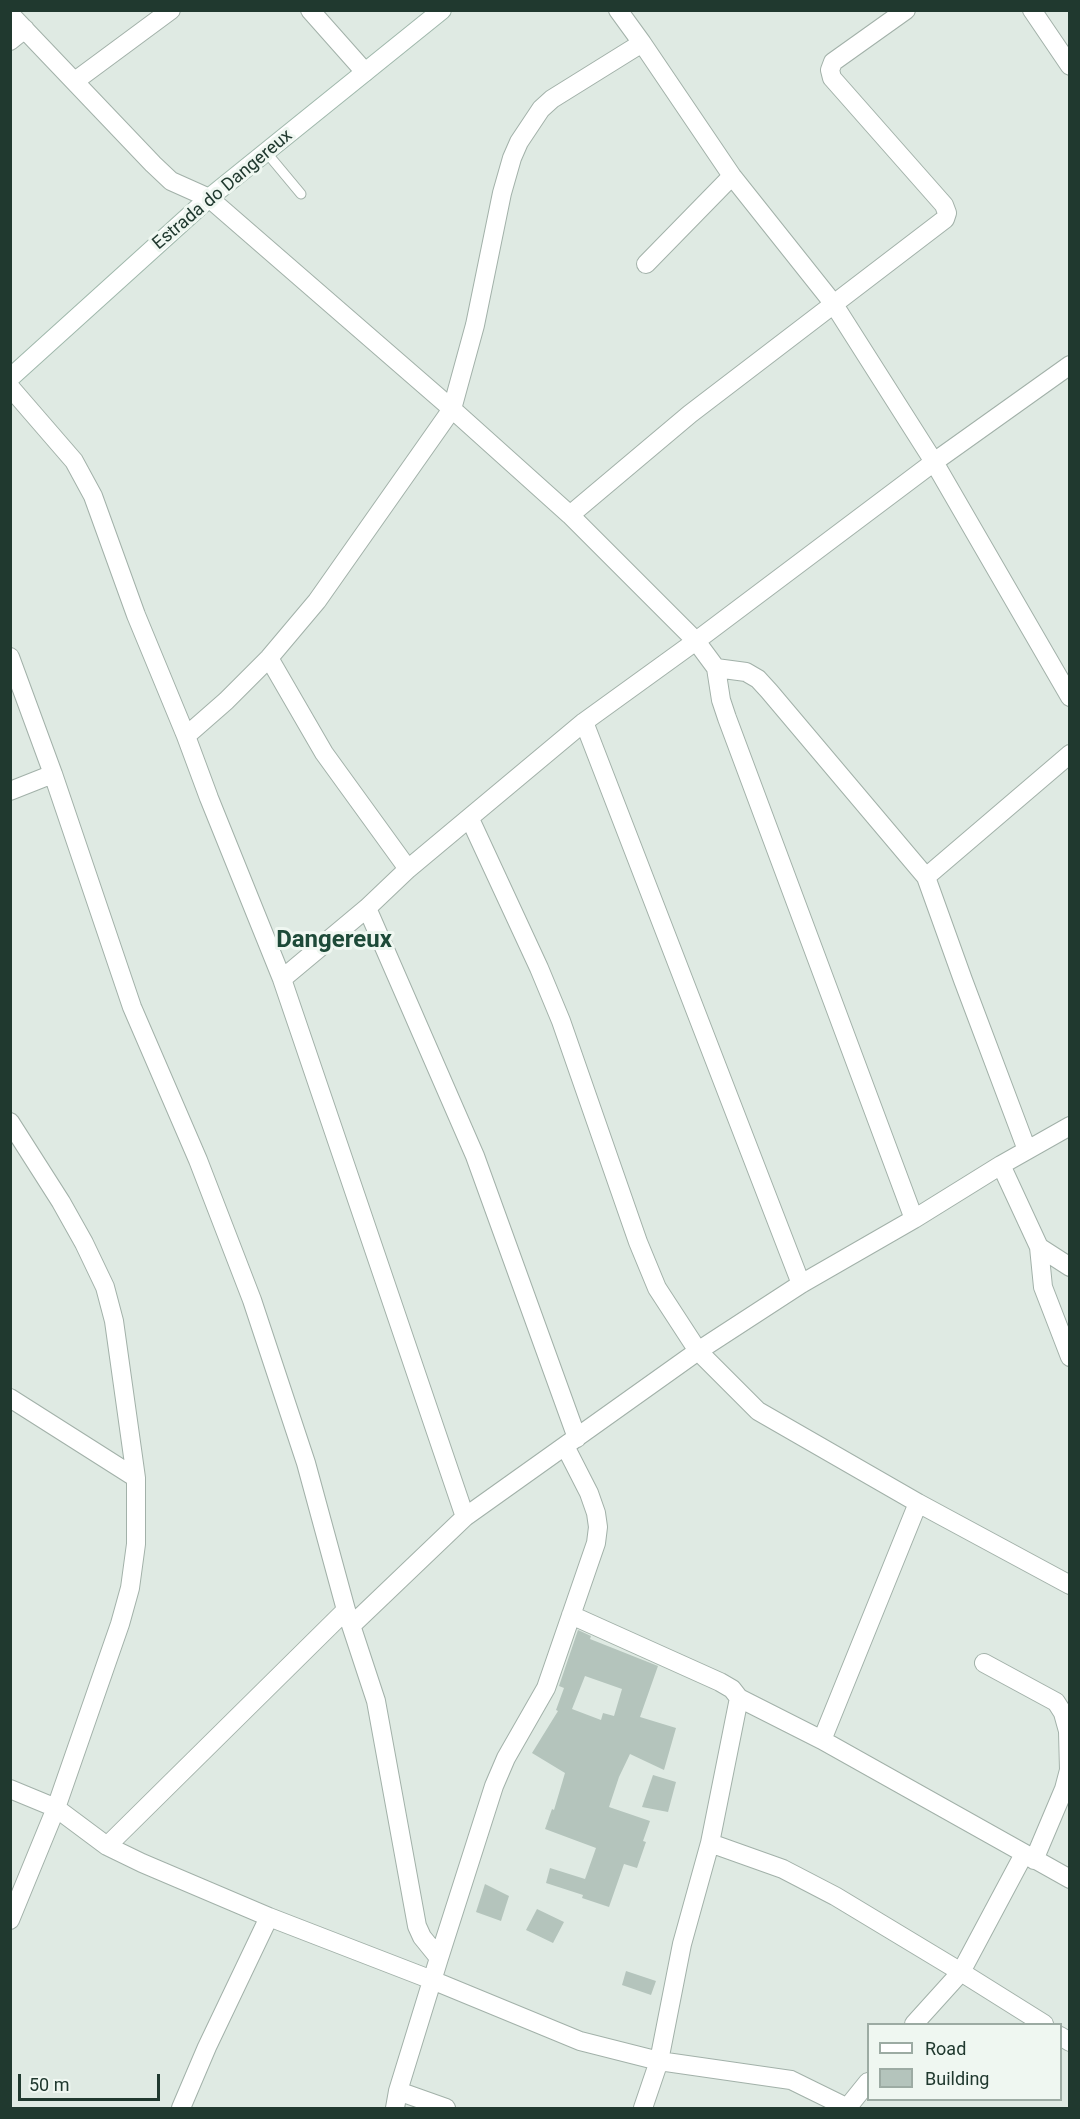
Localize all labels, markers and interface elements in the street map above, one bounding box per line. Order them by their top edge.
street label: Estrada do Dangereux [149,125,297,255]
district label: Dangereux [276,927,392,955]
legend [867,2023,1062,2101]
text: Road [925,2038,966,2059]
scale bar [21,2062,164,2100]
text: Building [925,2068,989,2089]
text: 50 m [29,2074,69,2095]

